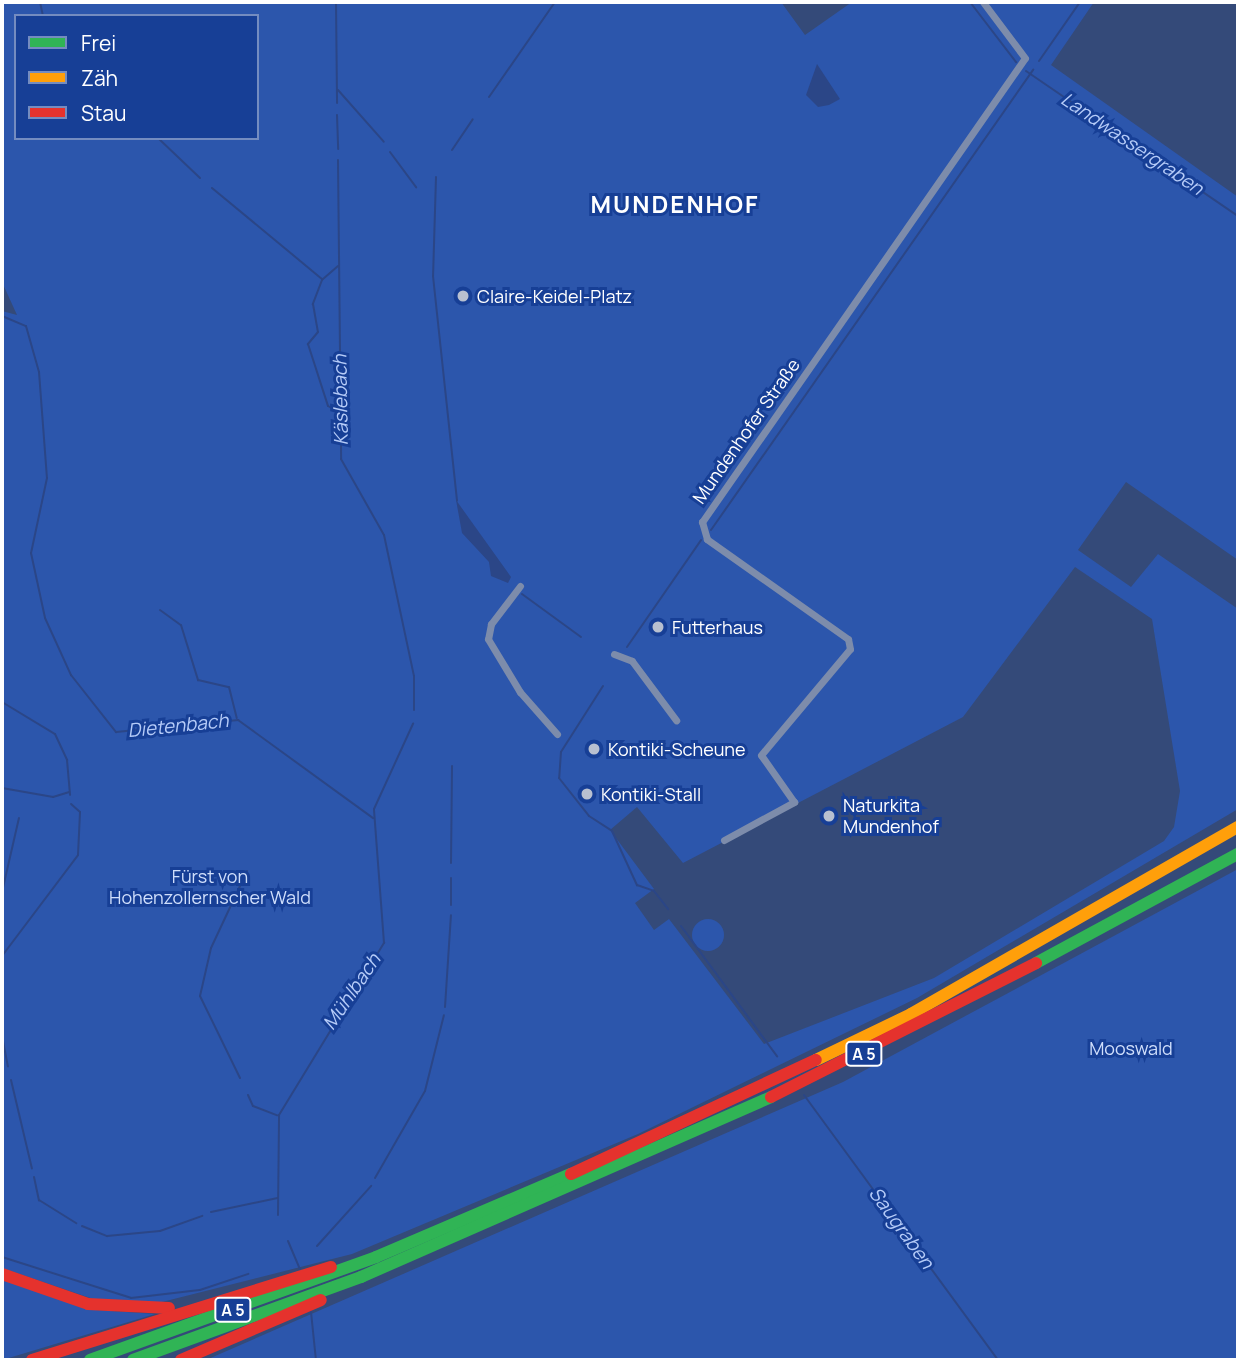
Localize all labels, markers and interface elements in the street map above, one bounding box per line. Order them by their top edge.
legend [14,14,259,140]
text: Frei [81,29,116,57]
text: Zäh [81,64,118,92]
water label: Landwassergraben [1057,88,1207,200]
text: Stau [81,99,127,127]
district label: MUNDENHOF [592,190,758,218]
place label: Claire-Keidel-Platz [477,285,632,307]
marker: Claire-Keidel-Platz [455,288,471,304]
water label: Käslebach [329,354,353,446]
street label: Mundenhofer Straße [688,354,804,508]
place label: Futterhaus [672,616,763,638]
marker: Futterhaus [650,619,666,635]
water label: Dietenbach [126,709,230,743]
place label: Kontiki-Scheune [608,738,746,760]
marker: Kontiki-Scheune [586,741,602,757]
place label: Kontiki-Stall [601,783,701,805]
marker: Kontiki-Stall [579,786,595,802]
place label: Naturkita Mundenhof [843,795,939,838]
marker: Naturkita Mundenhof [821,808,837,824]
park label: Fürst von Hohenzollernscher Wald [109,866,311,908]
water label: Mühlbach [318,950,386,1034]
park label: Mooswald [1089,1037,1173,1059]
road number: A 5 [845,1042,883,1066]
water label: Saugraben [864,1183,938,1273]
road number: A 5 [214,1298,252,1322]

